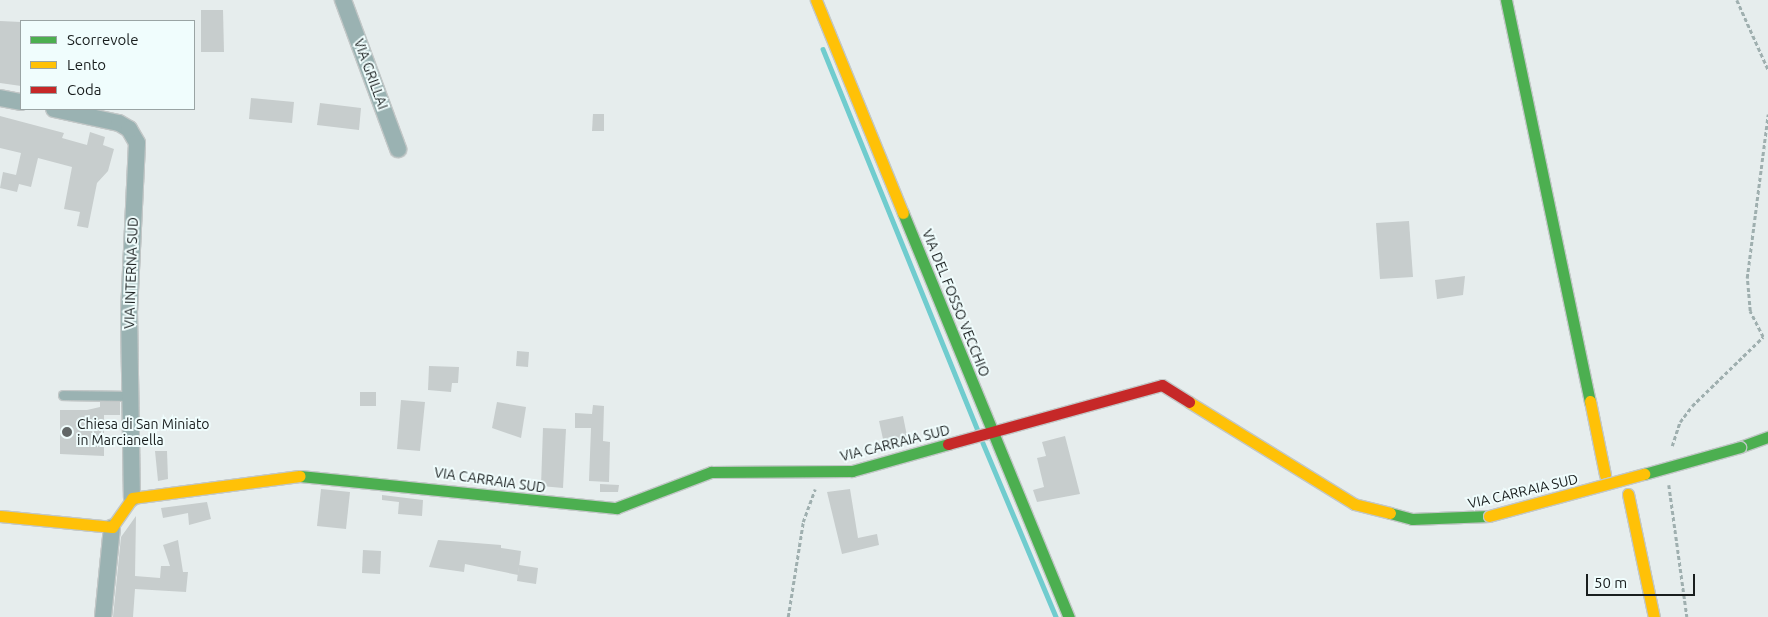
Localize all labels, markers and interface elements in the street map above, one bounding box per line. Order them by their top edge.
legend [20,20,195,110]
text: Scorrevole [67,31,138,48]
street label: VIA GRILLAI [351,36,391,112]
text: Lento [67,56,106,73]
text: Coda [67,81,101,98]
street label: VIA INTERNA SUD [121,217,141,329]
street label: VIA DEL FOSSO VECCHIO [919,227,993,379]
place label: Chiesa di San Miniato in Marcianella [77,416,210,448]
street label: VIA CARRAIA SUD [838,421,952,465]
marker: Chiesa di San Miniato in Marcianella [61,426,73,438]
street label: VIA CARRAIA SUD [433,464,547,496]
street label: VIA CARRAIA SUD [1466,470,1580,512]
scale bar [1588,564,1697,596]
text: 50 m [1594,574,1627,591]

